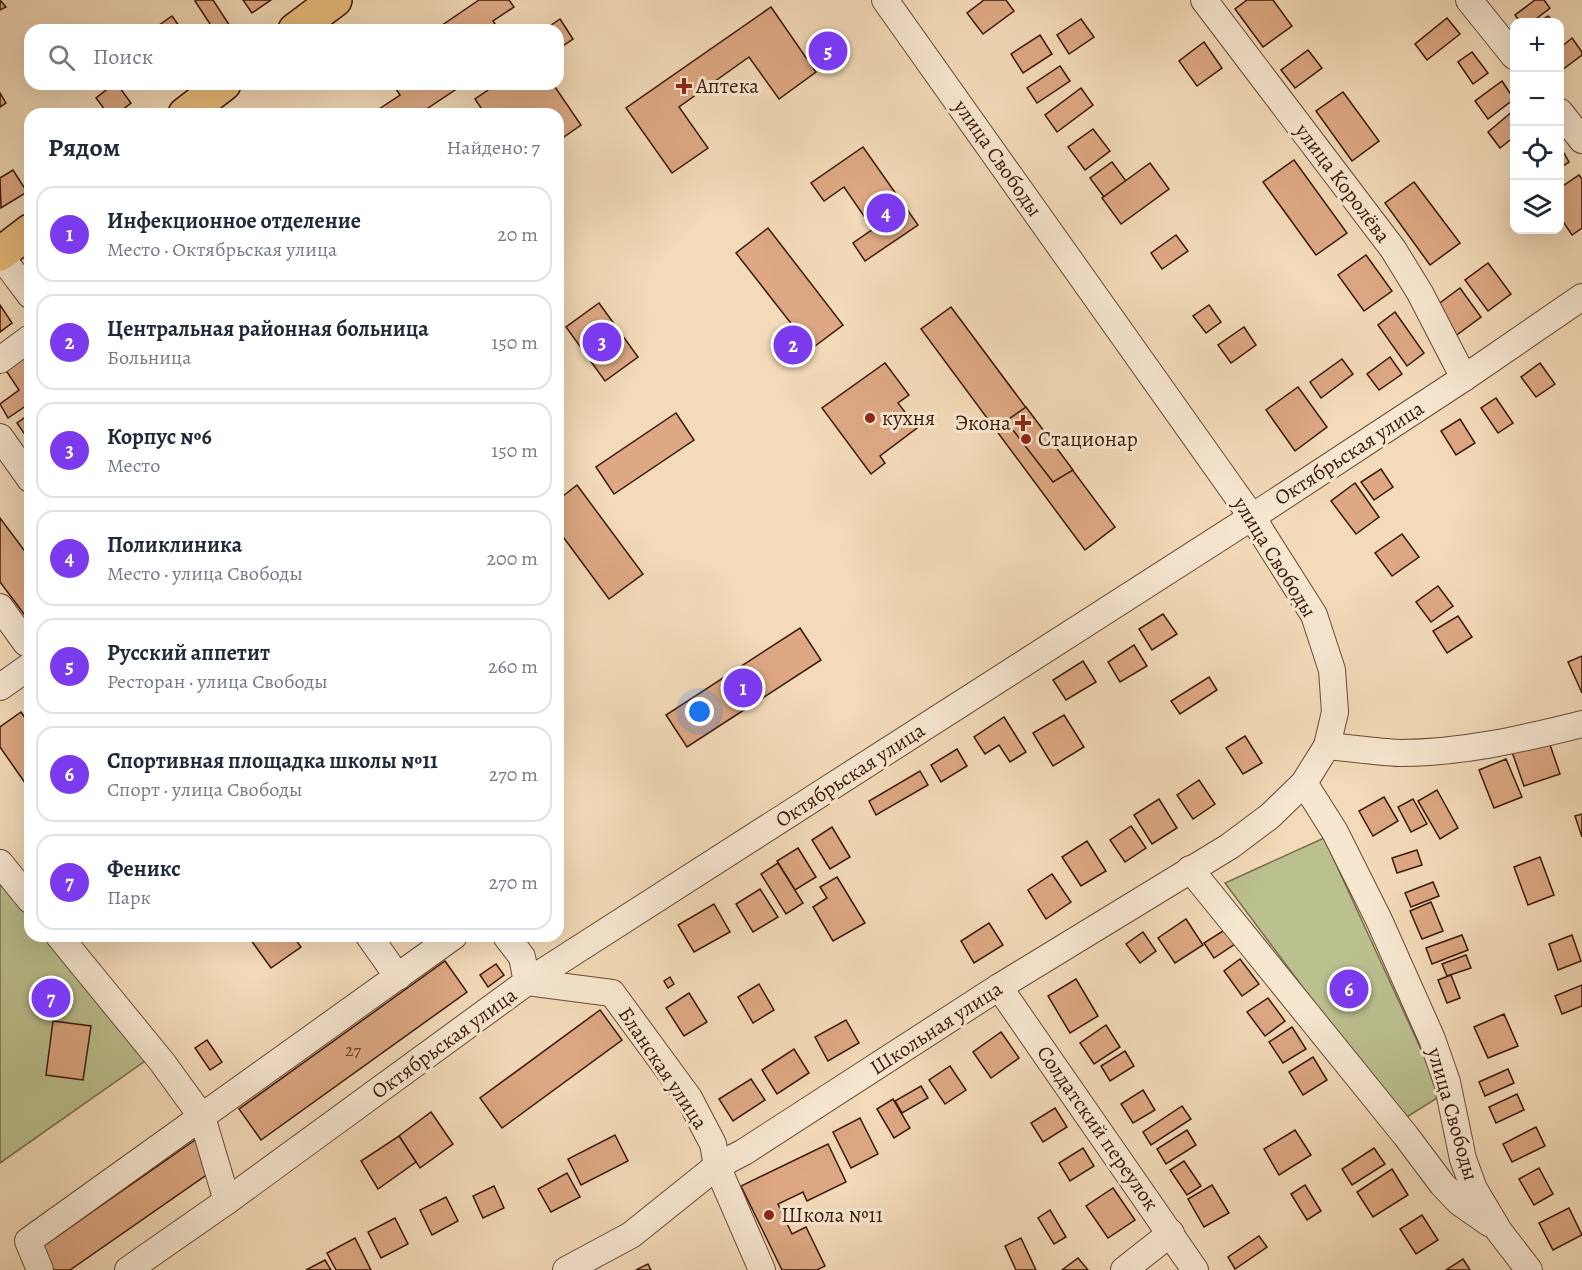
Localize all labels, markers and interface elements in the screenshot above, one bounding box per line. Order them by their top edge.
map controls [1510,18,1564,234]
button: + [1510,18,1564,72]
search box [24,24,564,90]
pin: 5 [808,28,848,74]
icon: search [45,41,78,74]
text: Поиск [93,42,153,72]
place label: Аптека [695,72,759,100]
button: − [1510,72,1564,126]
marker: Аптека [677,79,691,93]
street label: улица Свободы [947,93,1049,222]
street label: улица Королёва [1288,117,1397,249]
button: locate [1510,126,1564,180]
text: Рядом [48,130,120,165]
text: Найдено: 7 [447,134,540,161]
button: layers [1510,180,1564,234]
pin: 4 [866,190,906,236]
text: Инфекционное отделение [107,206,361,236]
text: 1 [66,221,73,248]
text: 20 m [497,221,538,248]
text: Место · Октябрьская улица [107,236,337,263]
text: Центральная районная больница [107,314,429,344]
pin: 3 [582,320,622,364]
pin: 2 [774,322,812,368]
text: 2 [65,329,74,356]
text: 150 m [491,329,538,356]
text: Больница [107,344,191,371]
street label: Октябрьская улица [1269,394,1430,512]
place label: кухня [882,404,935,432]
place label: Экона [955,409,1011,437]
marker: кухня [863,411,877,425]
marker: Экона [1016,416,1030,430]
text: Корпус №6 [107,422,212,452]
place label: Стационар [1038,425,1138,453]
marker: Стационар [1019,432,1033,446]
text: 3 [65,437,74,464]
text: 150 m [491,437,538,464]
text: Место [107,452,160,479]
street label: улица Свободы [1226,491,1323,623]
text: Поликлиника [107,530,242,560]
text: 4 [65,545,74,572]
text: 200 m [487,545,538,572]
text: Место · улица Свободы [107,560,303,587]
text: Русский аппетит [107,638,270,668]
text: 5 [65,653,74,680]
text: 260 m [488,653,538,680]
pin: 1 [724,666,762,710]
text: Ресторан · улица Свободы [107,668,328,695]
your location [685,697,714,726]
street label: Октябрьская улица [770,716,931,834]
text: Спортивная площадка школы №11 [107,746,438,776]
text: 6 [65,761,74,788]
text: 270 m [489,761,538,788]
text: Спорт · улица Свободы [107,776,302,803]
text: Феникс [107,854,181,884]
text: 7 [65,869,74,896]
text: 270 m [489,869,538,896]
text: Парк [107,884,151,911]
pin: 6 [1330,966,1368,1012]
street label: Школьная улица [864,975,1008,1081]
pin: 7 [32,976,70,1020]
street label: Октябрьская улица [366,981,523,1105]
street label: Бланская улица [612,1001,714,1135]
house number: 27 [345,1038,361,1062]
street label: Солдатский переулок [1030,1040,1166,1216]
street label: улица Свободы [1420,1043,1485,1184]
place label: Школа №11 [781,1201,883,1229]
marker: Школа №11 [762,1208,776,1222]

